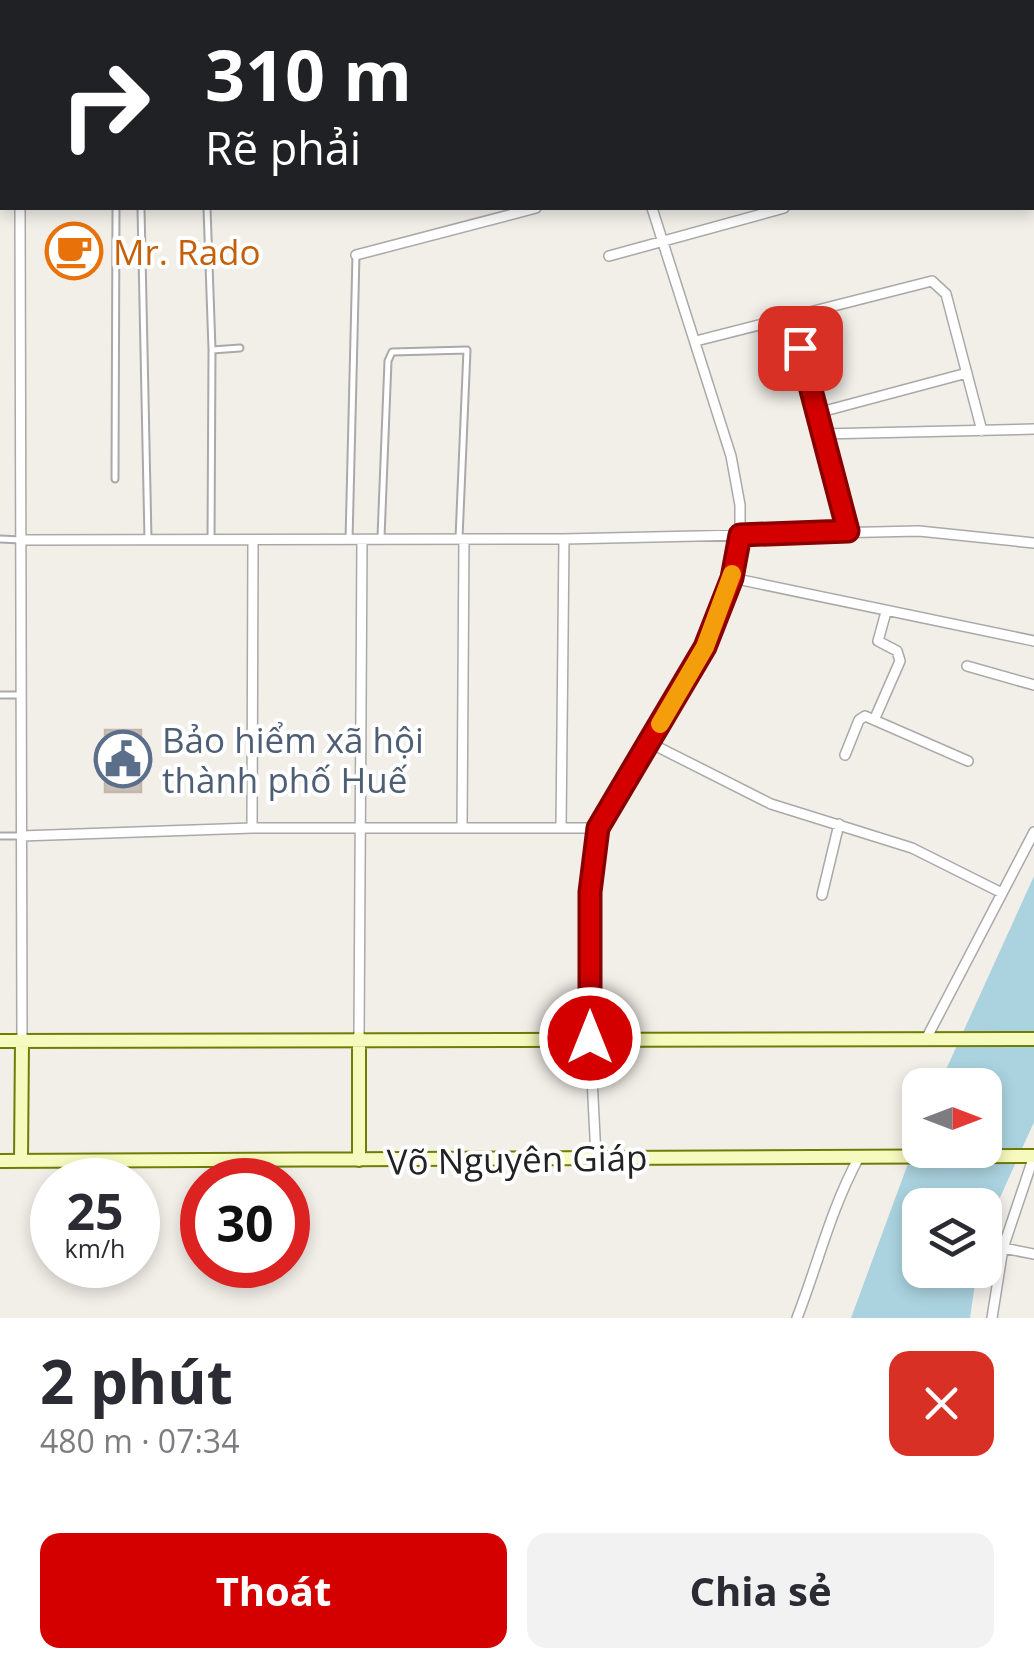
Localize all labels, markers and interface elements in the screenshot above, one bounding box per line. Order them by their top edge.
text: 310 m [205,26,412,122]
icon: right [40,40,170,170]
text: Rẽ phải [205,117,361,178]
cafe icon: Mr. Rado [44,221,104,281]
place label: Mr. Rado [113,228,261,275]
pin [758,306,843,391]
icon: arrive [773,321,828,376]
place label: Bảo hiểm xã hội thành phố Huế [162,716,424,803]
public building icon: Bảo hiểm xã hội thành phố Huế [93,729,153,789]
position arrow [538,986,642,1090]
north arrow [902,1068,1002,1168]
map controls [902,1068,1002,1288]
street label: Võ Nguyên Giáp [386,1133,648,1185]
speed limit sign: 30 [180,1158,310,1288]
text: 25 [66,1177,124,1245]
button: layers [902,1188,1002,1288]
text: km/h [65,1231,125,1265]
text: 2 phút [40,1340,233,1422]
button: close [889,1351,994,1456]
text: 480 m · 07:34 [40,1419,239,1462]
button: Thoát [40,1533,507,1648]
button: Chia sẻ [527,1533,994,1648]

